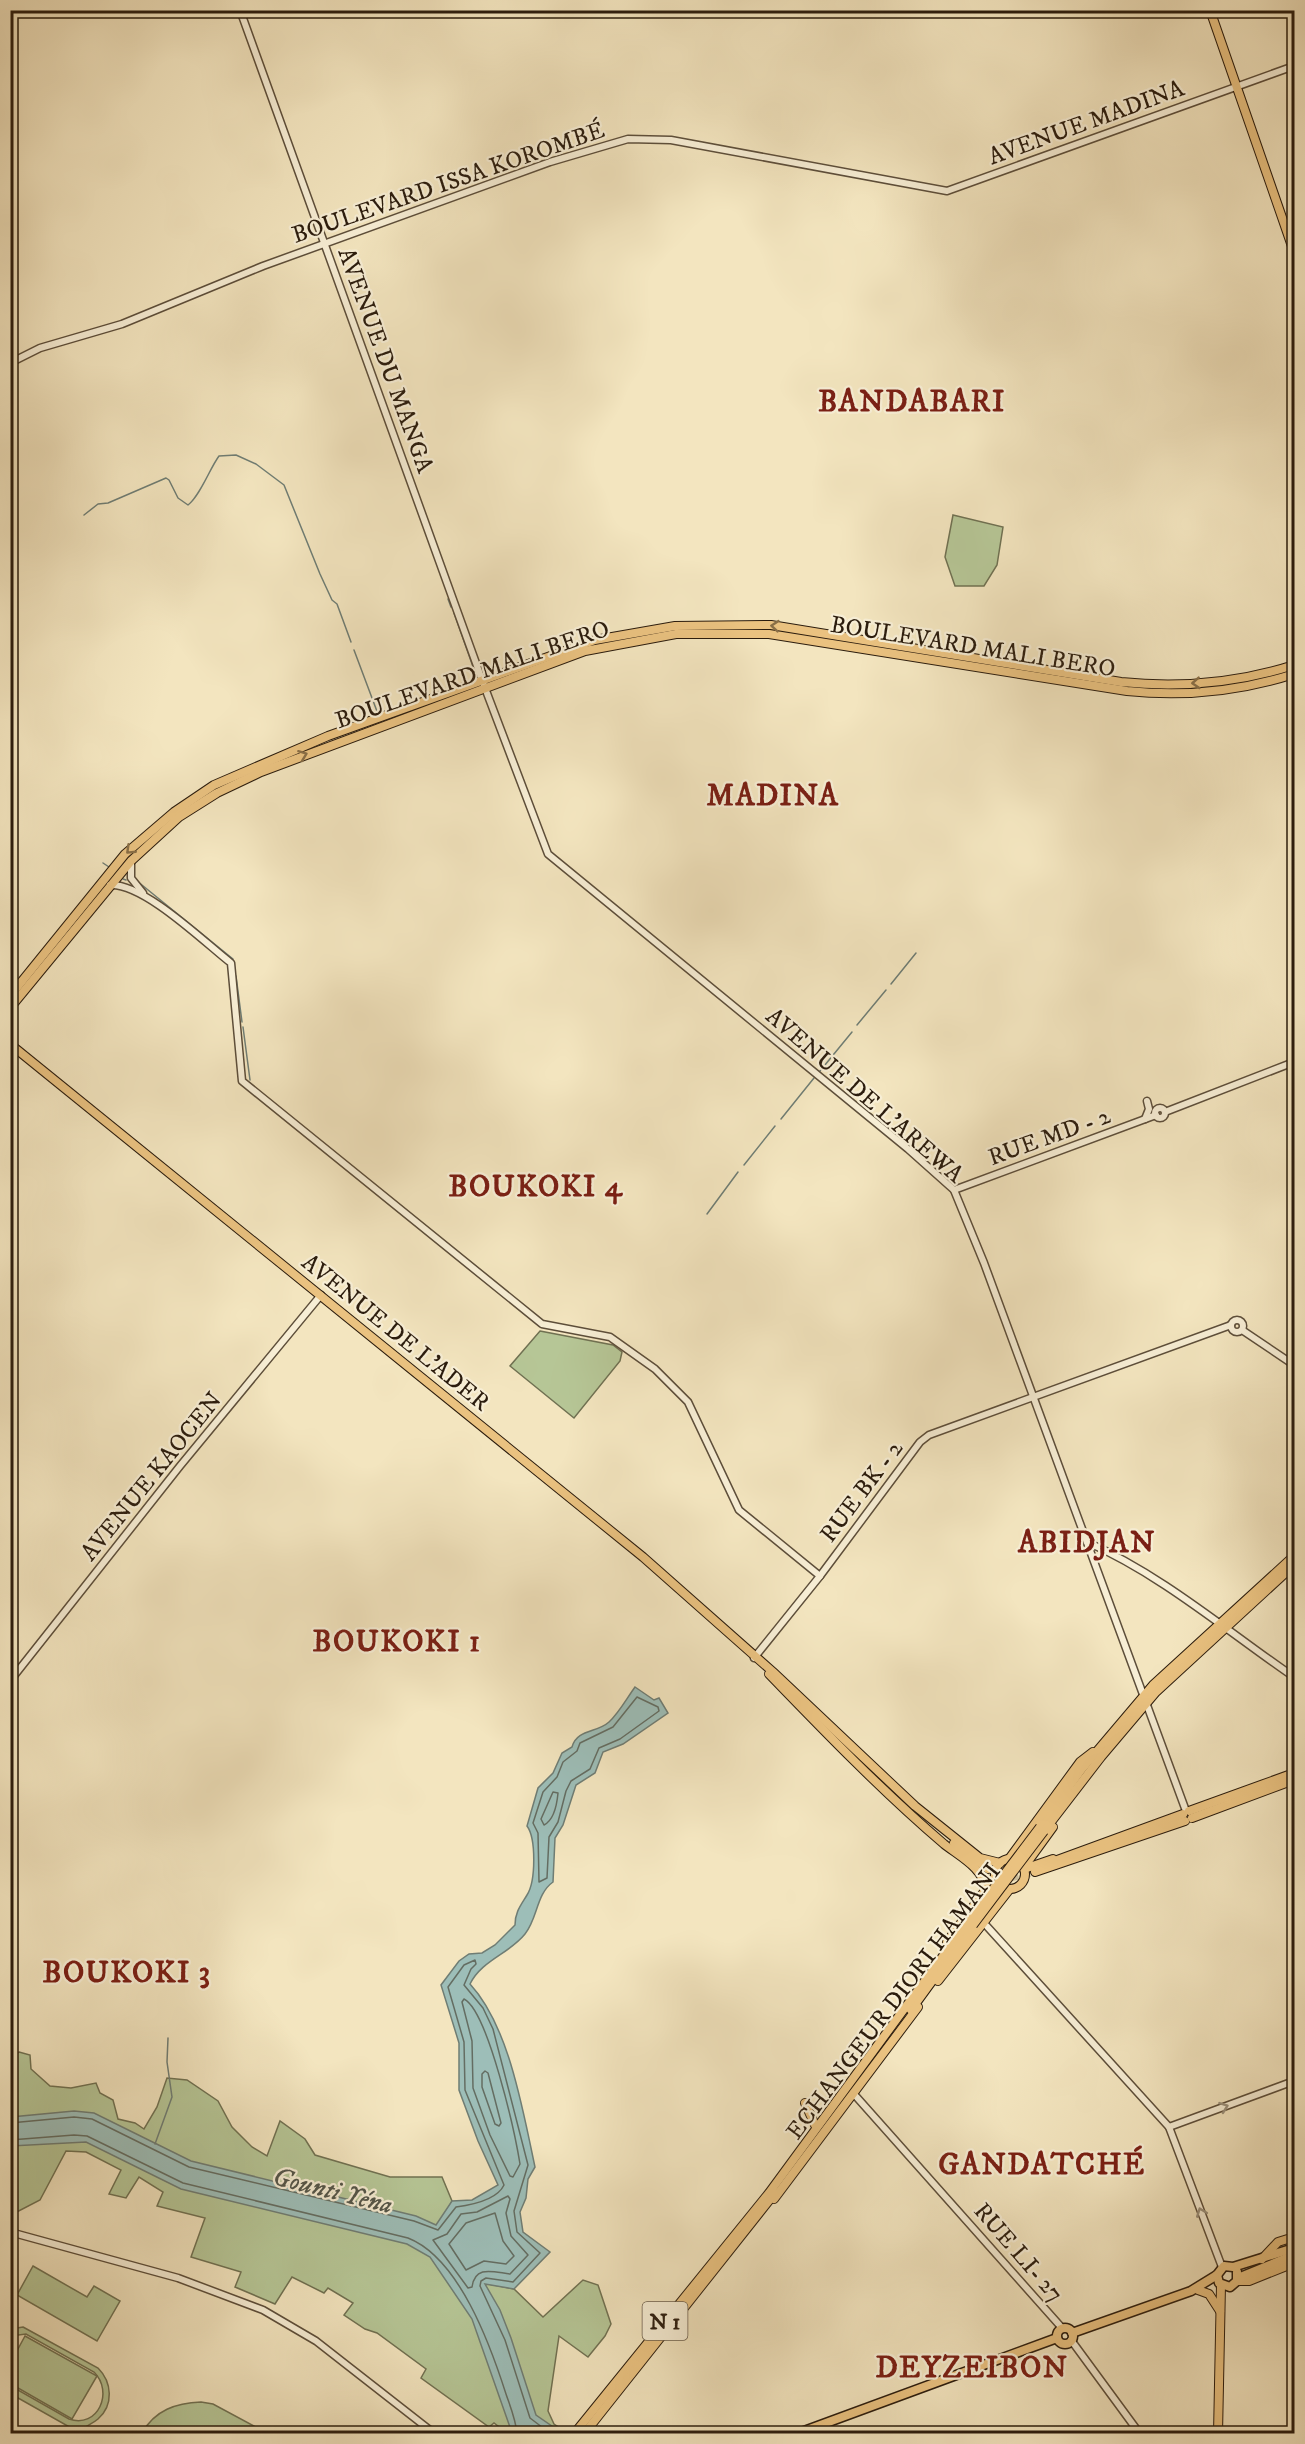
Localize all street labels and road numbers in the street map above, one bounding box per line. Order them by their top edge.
street label: AVENUE MADINA [984,73,1189,172]
street label: BOULEVARD ISSA KOROMBÉ [288,115,609,251]
street label: AVENUE DU MANGA [330,244,440,478]
street label: BOULEVARD MALI BERO [828,610,1117,684]
street label: BOULEVARD MALI BERO [331,614,613,736]
street label: AVENUE DE L'AREWA [759,1002,970,1190]
street label: RUE MD - 2 [984,1101,1115,1173]
street label: AVENUE DE L'ADER [295,1248,496,1418]
street label: AVENUE KAOCEN [74,1386,229,1567]
street label: RUE BK - 2 [814,1435,910,1549]
street label: ECHANGEUR DIORI HAMANI [780,1857,1008,2146]
street label: RUE LI- 27 [967,2197,1070,2309]
road number: N 1 [642,2302,688,2340]

